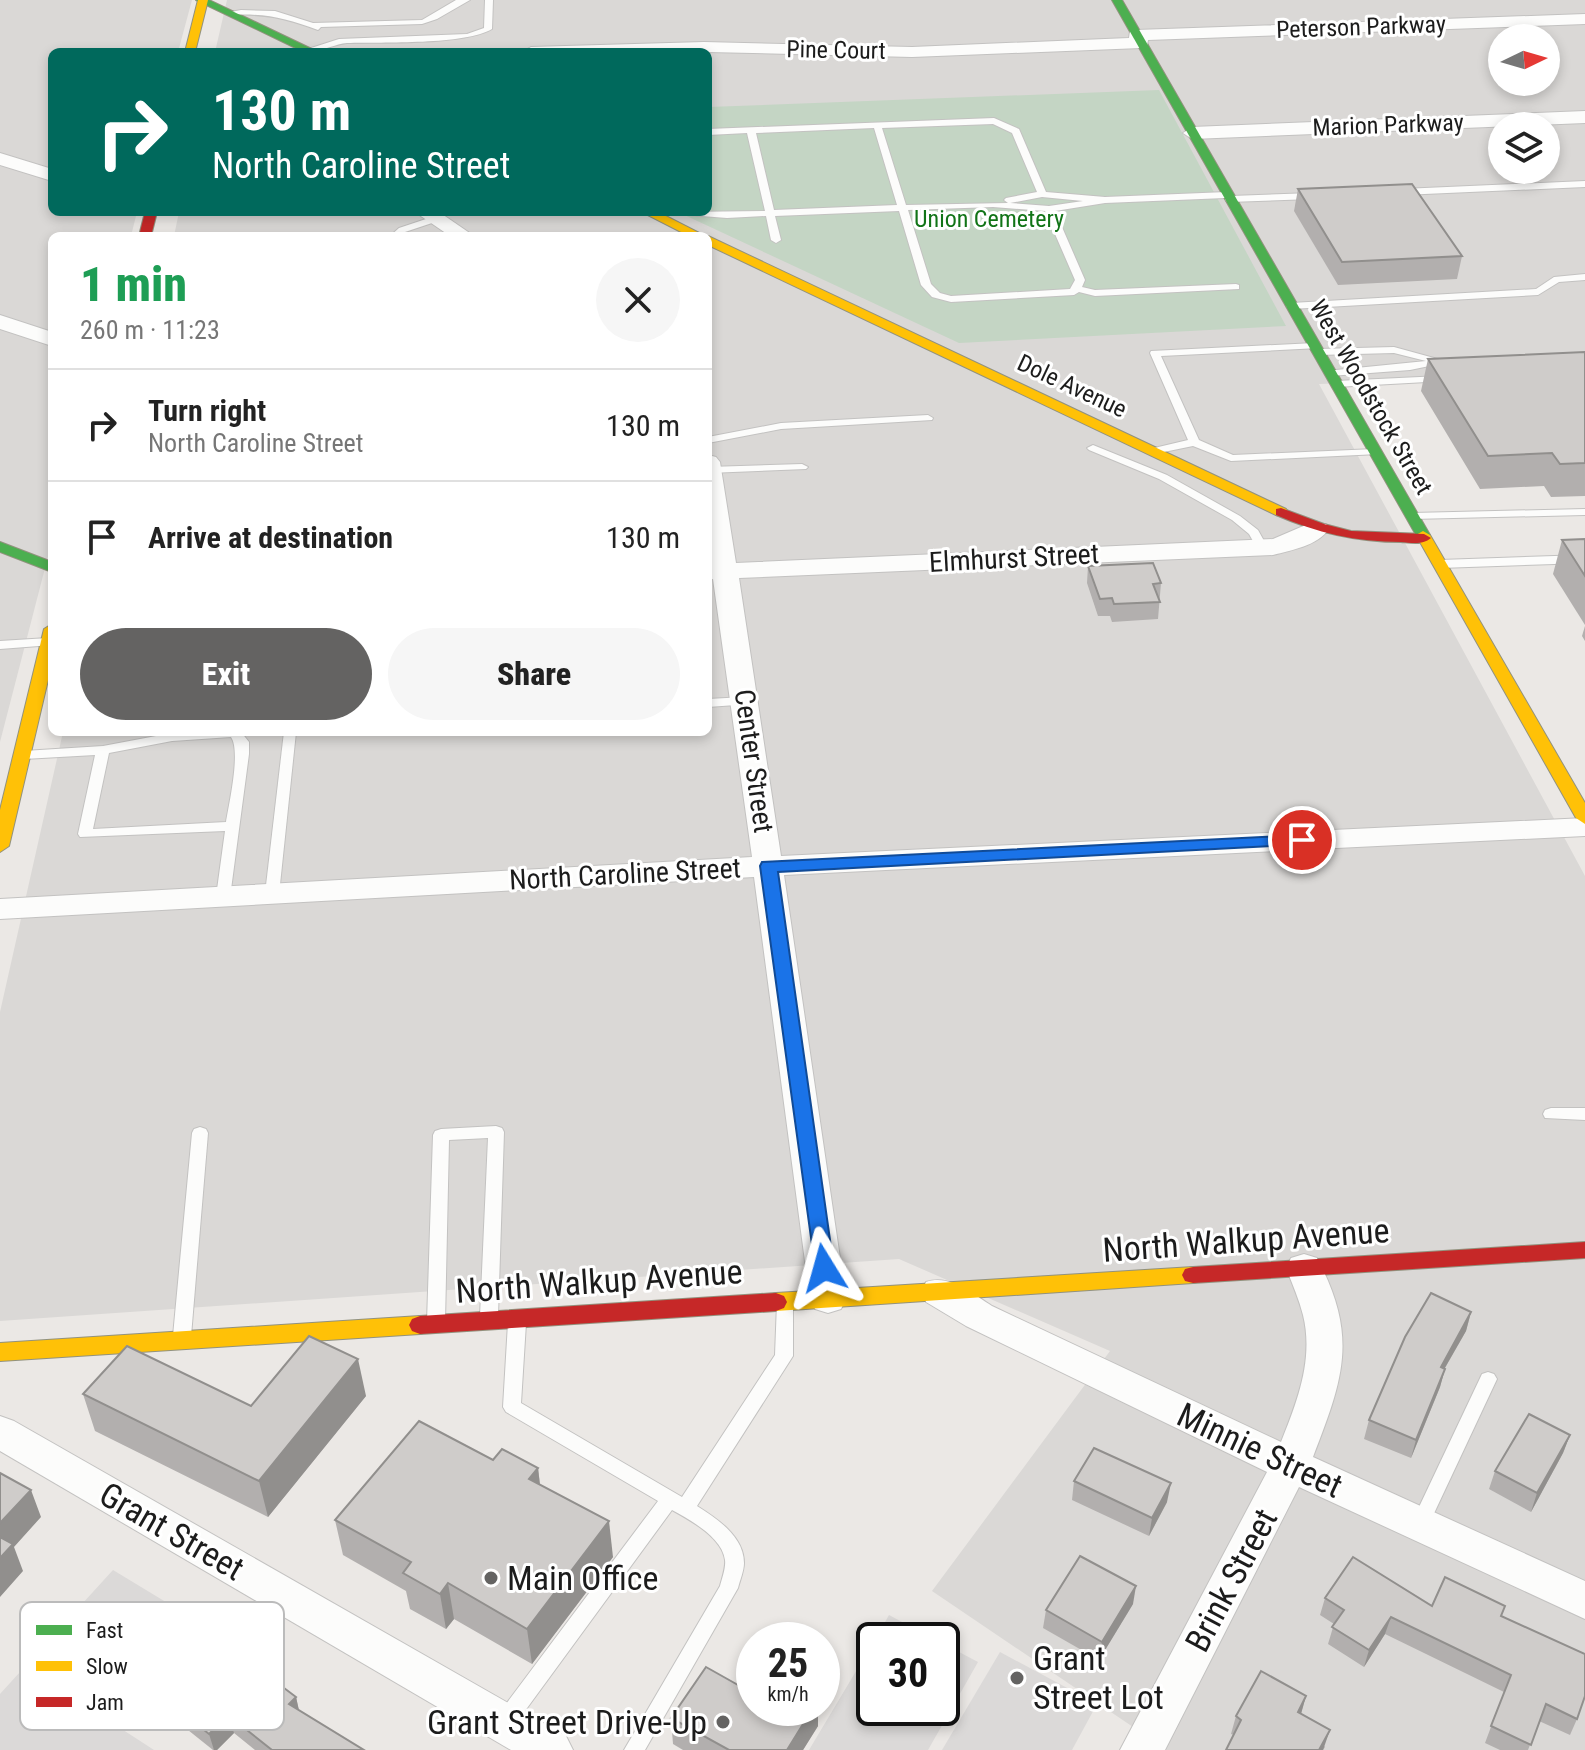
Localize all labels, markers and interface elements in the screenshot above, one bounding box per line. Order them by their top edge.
street label: Peterson Parkway [1276,10,1446,44]
north arrow [1488,24,1560,96]
map controls [1488,24,1560,184]
street label: Pine Court [786,35,886,65]
text: 130 m [212,78,351,144]
icon: right [80,80,184,184]
street label: Marion Parkway [1312,108,1464,142]
button: layers [1488,112,1560,184]
text: North Caroline Street [212,145,510,187]
park label: Union Cemetery [914,205,1064,233]
text: 1 min [80,256,187,313]
button: close [596,258,680,342]
street label: West Woodstock Street [1304,295,1438,499]
text: 260 m · 11:23 [80,315,220,345]
street label: Dole Avenue [1013,349,1131,423]
text: Turn right [148,393,266,428]
icon: right [80,403,124,447]
text: 130 m [606,408,680,443]
text: North Caroline Street [148,428,363,458]
icon: arrive [80,515,124,559]
text: Arrive at destination [148,520,393,555]
text: 130 m [606,520,680,555]
street label: Elmhurst Street [928,537,1100,579]
button: Exit [80,628,372,720]
button: Share [388,628,680,720]
street label: Center Street [728,687,780,835]
pin [1268,806,1336,874]
icon: arrive [1280,818,1324,862]
street label: North Caroline Street [508,851,742,897]
street label: North Walkup Avenue [1101,1210,1391,1270]
position arrow [782,1226,866,1310]
street label: North Walkup Avenue [454,1251,744,1311]
street label: Minnie Street [1171,1394,1349,1506]
street label: Grant Street [93,1474,251,1588]
street label: Brink Street [1177,1502,1285,1658]
place label: Main Office [507,1558,658,1598]
marker: Main Office [482,1569,500,1587]
legend [20,1602,284,1730]
text: Fast [86,1618,123,1643]
speed limit sign: 30 [856,1622,960,1726]
place label: Grant Street Lot [1033,1638,1164,1717]
text: 25 [768,1640,808,1687]
text: Slow [86,1654,128,1679]
marker: Grant Street Lot [1008,1669,1026,1687]
text: km/h [767,1682,809,1706]
text: Jam [86,1690,124,1715]
place label: Grant Street Drive-Up [427,1702,707,1742]
marker: Grant Street Drive-Up [714,1713,732,1731]

